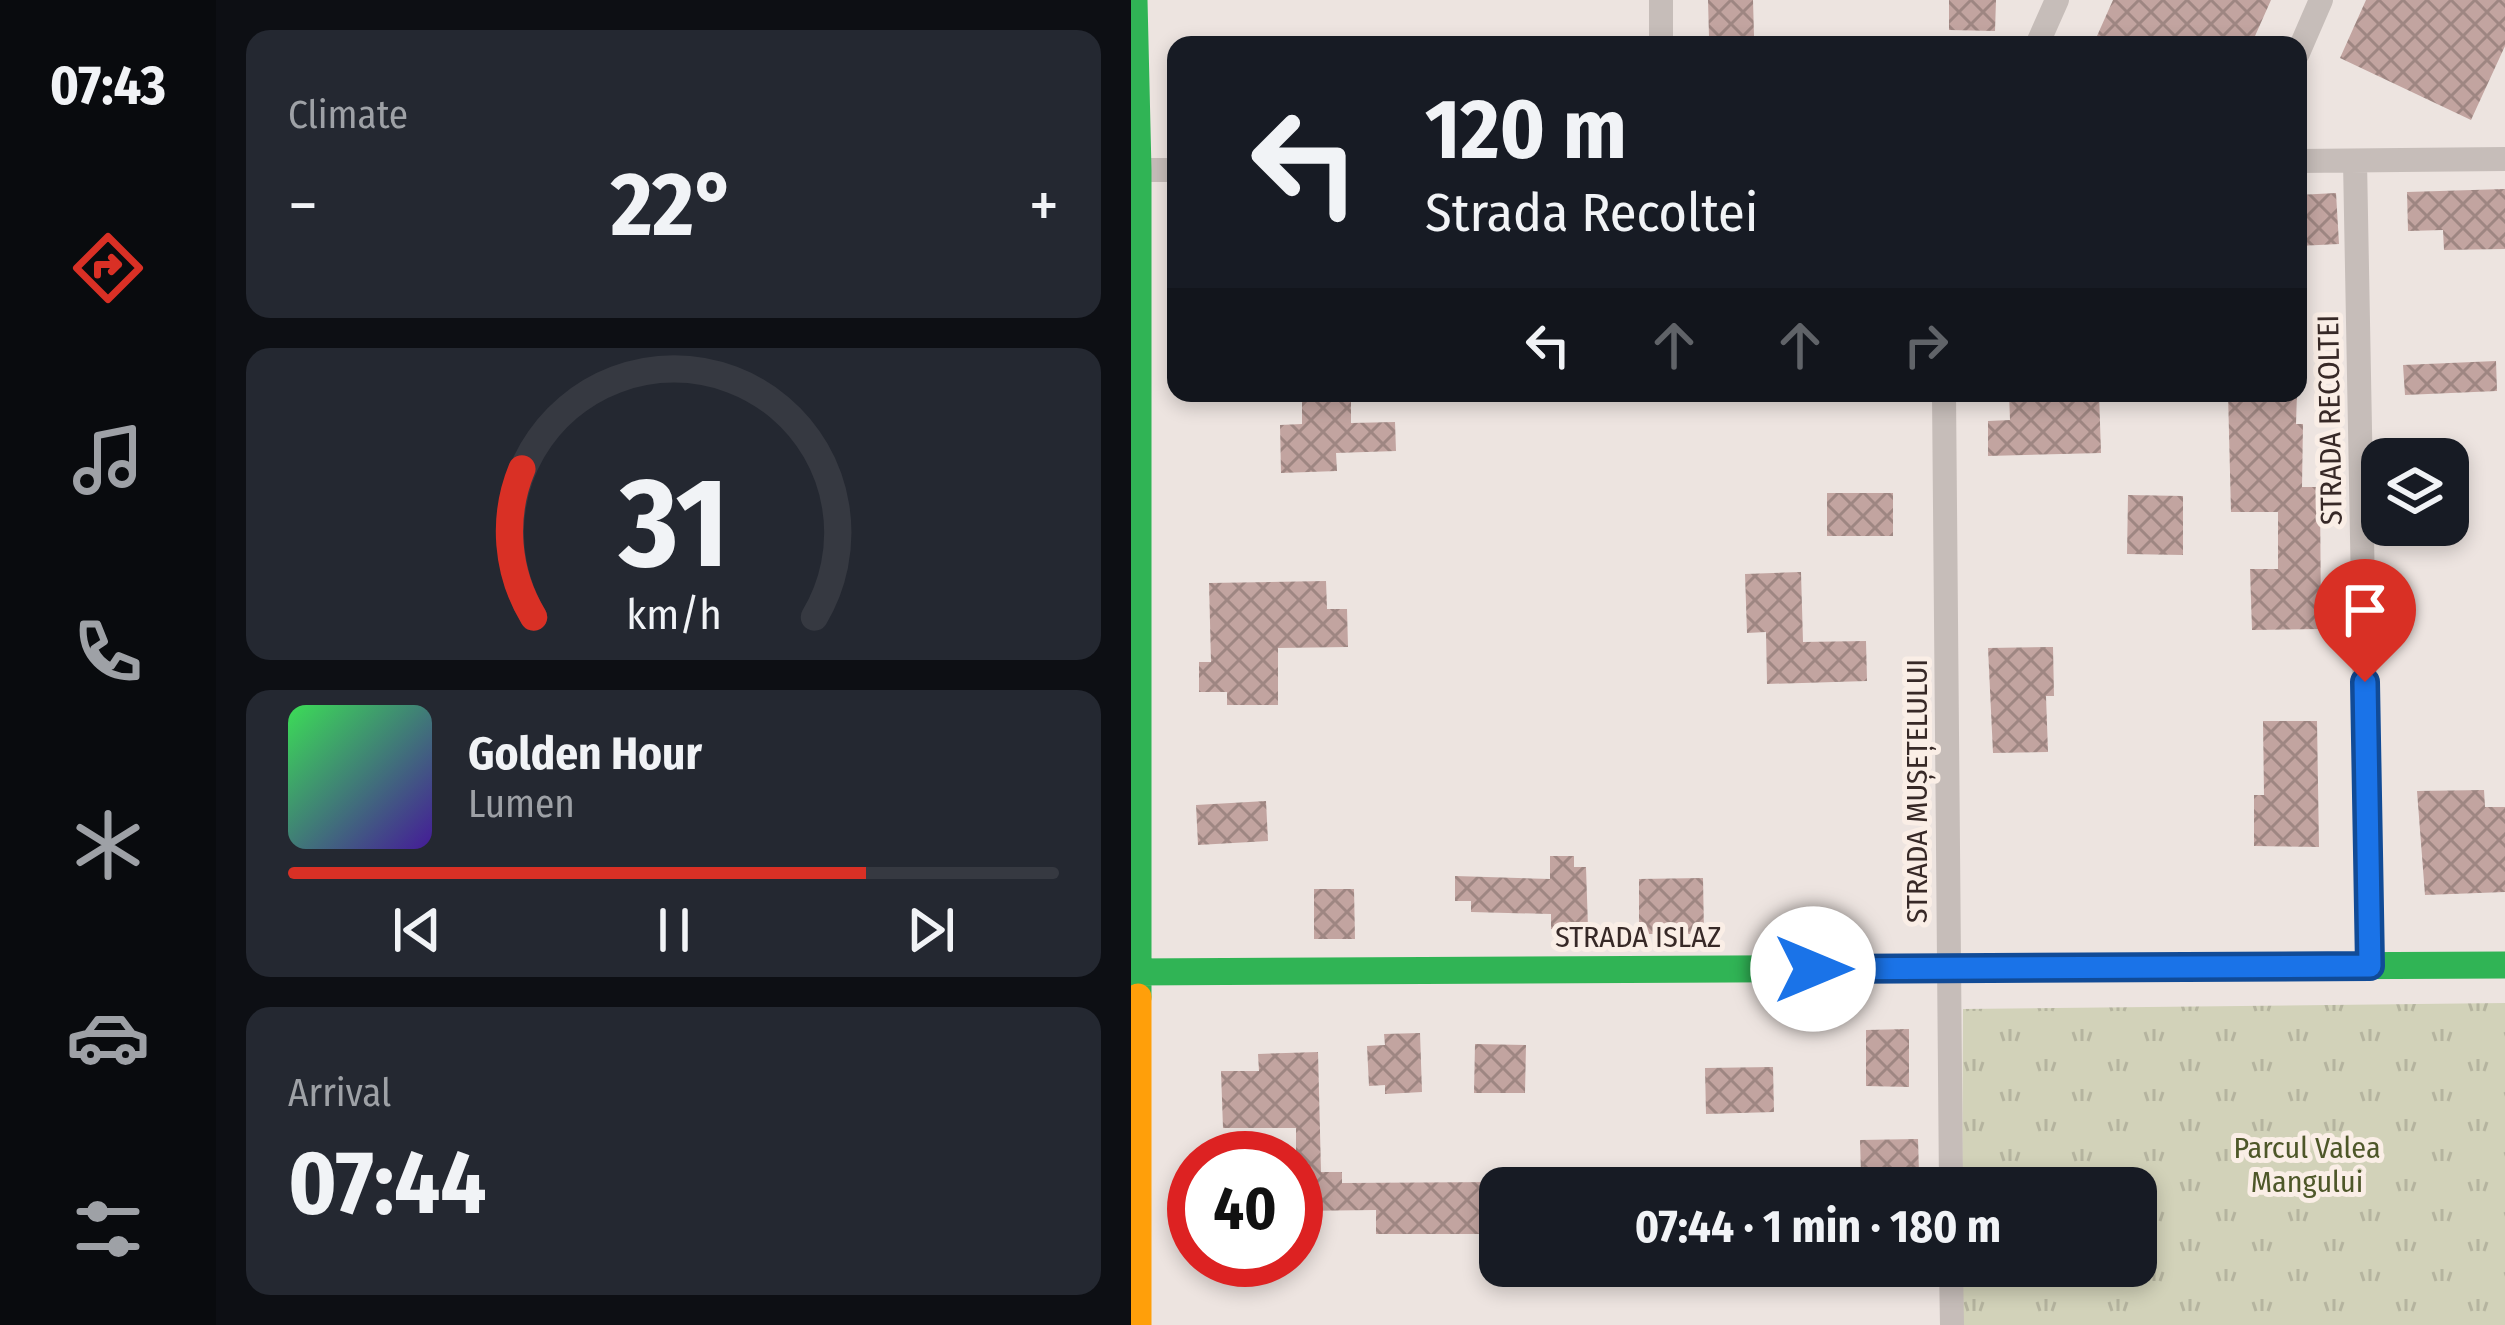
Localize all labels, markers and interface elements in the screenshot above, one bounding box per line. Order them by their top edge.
text: 07:43 [50,54,166,118]
text: 120 m [1425,79,1627,180]
icon: left [1227,84,1383,240]
text: Climate [288,92,408,138]
text: 22° [611,151,736,259]
text: − [288,166,318,245]
text: + [1029,166,1059,245]
text: Strada Recoltei [1425,181,1758,245]
icon: directions [66,226,150,310]
icon: left [1515,312,1581,378]
icon: ahead [1641,312,1707,378]
icon: ahead [1767,312,1833,378]
icon: right [1893,312,1959,378]
street label: STRADA RECOLTEI [2310,315,2350,525]
icon: music [66,418,150,502]
map controls [2361,438,2469,546]
button: layers [2361,438,2469,546]
text: 31 [618,449,728,599]
pin [2314,559,2416,682]
icon: arrive [2332,577,2398,643]
text: km/h [626,588,721,639]
icon: phone [66,610,150,694]
street label: STRADA MUȘEȚELULUI [1899,659,1936,923]
text: Golden Hour [468,727,702,781]
text: Lumen [468,781,575,827]
icon: climate [66,803,150,887]
icon: previous [384,897,450,963]
icon: pause [641,897,707,963]
icon: next [898,897,964,963]
position arrow [1750,906,1876,1032]
street label: STRADA ISLAZ [1555,919,1721,955]
icon: car [66,995,150,1079]
text: Arrival [288,1070,391,1116]
text: 07:44 [288,1129,487,1237]
park label: Parcul Valea Mangului [2233,1130,2381,1200]
speed limit sign: 40 [1167,1131,1323,1287]
icon: filters [66,1187,150,1271]
text: 07:44 · 1 min · 180 m [1635,1200,2001,1254]

